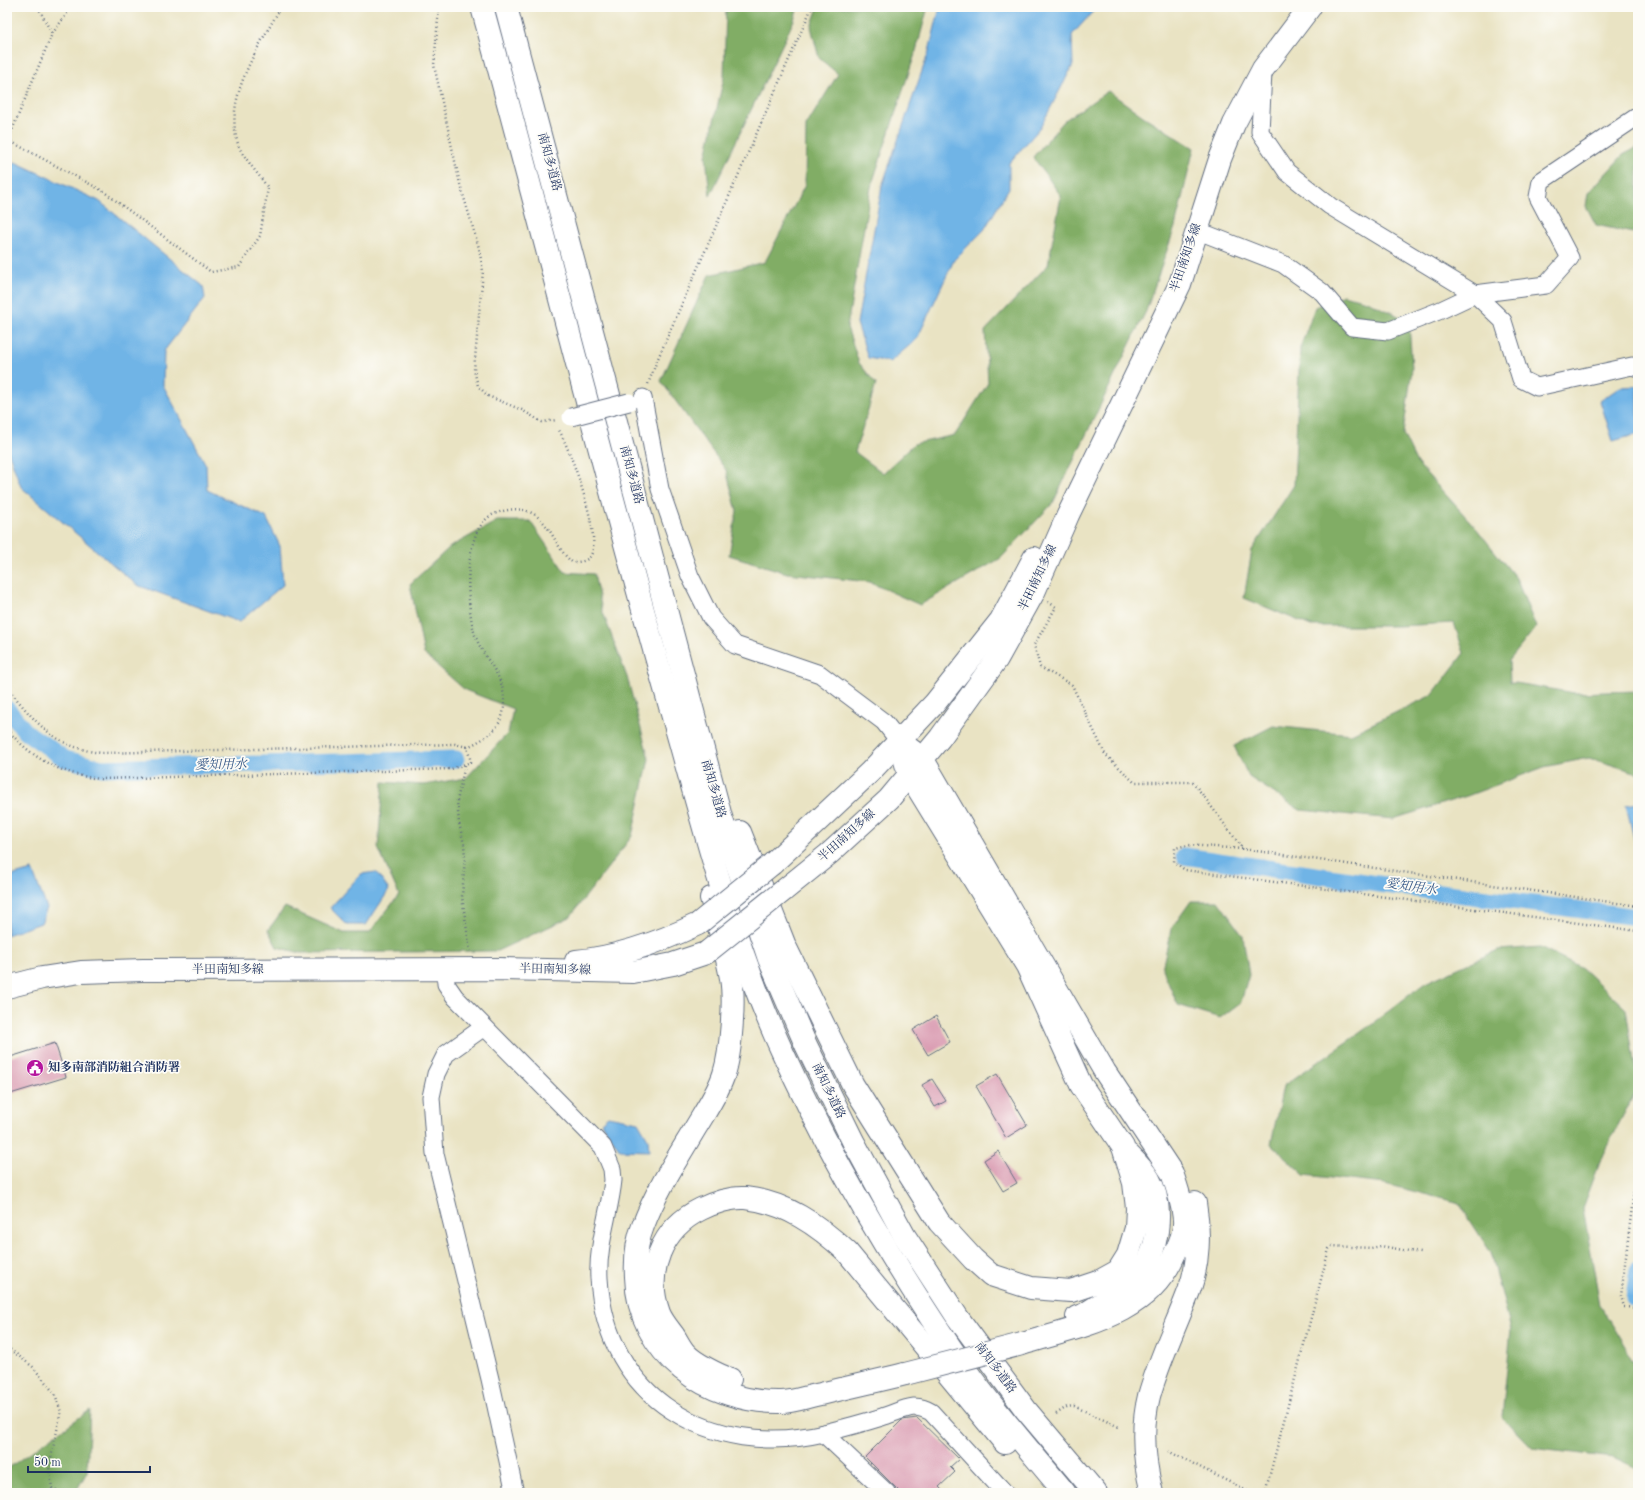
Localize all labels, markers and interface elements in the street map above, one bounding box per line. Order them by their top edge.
street label: 南知多道路 [535,131,564,193]
street label: 半田南知多線 [1167,221,1203,294]
street label: 南知多道路 [617,444,646,506]
street label: 半田南知多線 [1015,542,1059,613]
water label: 愛知用水 [195,757,249,772]
street label: 南知多道路 [699,758,729,819]
street label: 半田南知多線 [815,806,878,865]
water label: 愛知用水 [1384,876,1440,897]
street label: 半田南知多線 [519,961,591,977]
street label: 半田南知多線 [192,962,264,976]
public building icon: 知多南部消防組合消防署 [25,1058,45,1078]
place label: 知多南部消防組合消防署 [48,1060,180,1074]
street label: 南知多道路 [809,1061,848,1121]
street label: 南知多道路 [972,1339,1019,1396]
scale bar [28,1448,150,1474]
text: 50 m [34,1456,61,1469]

